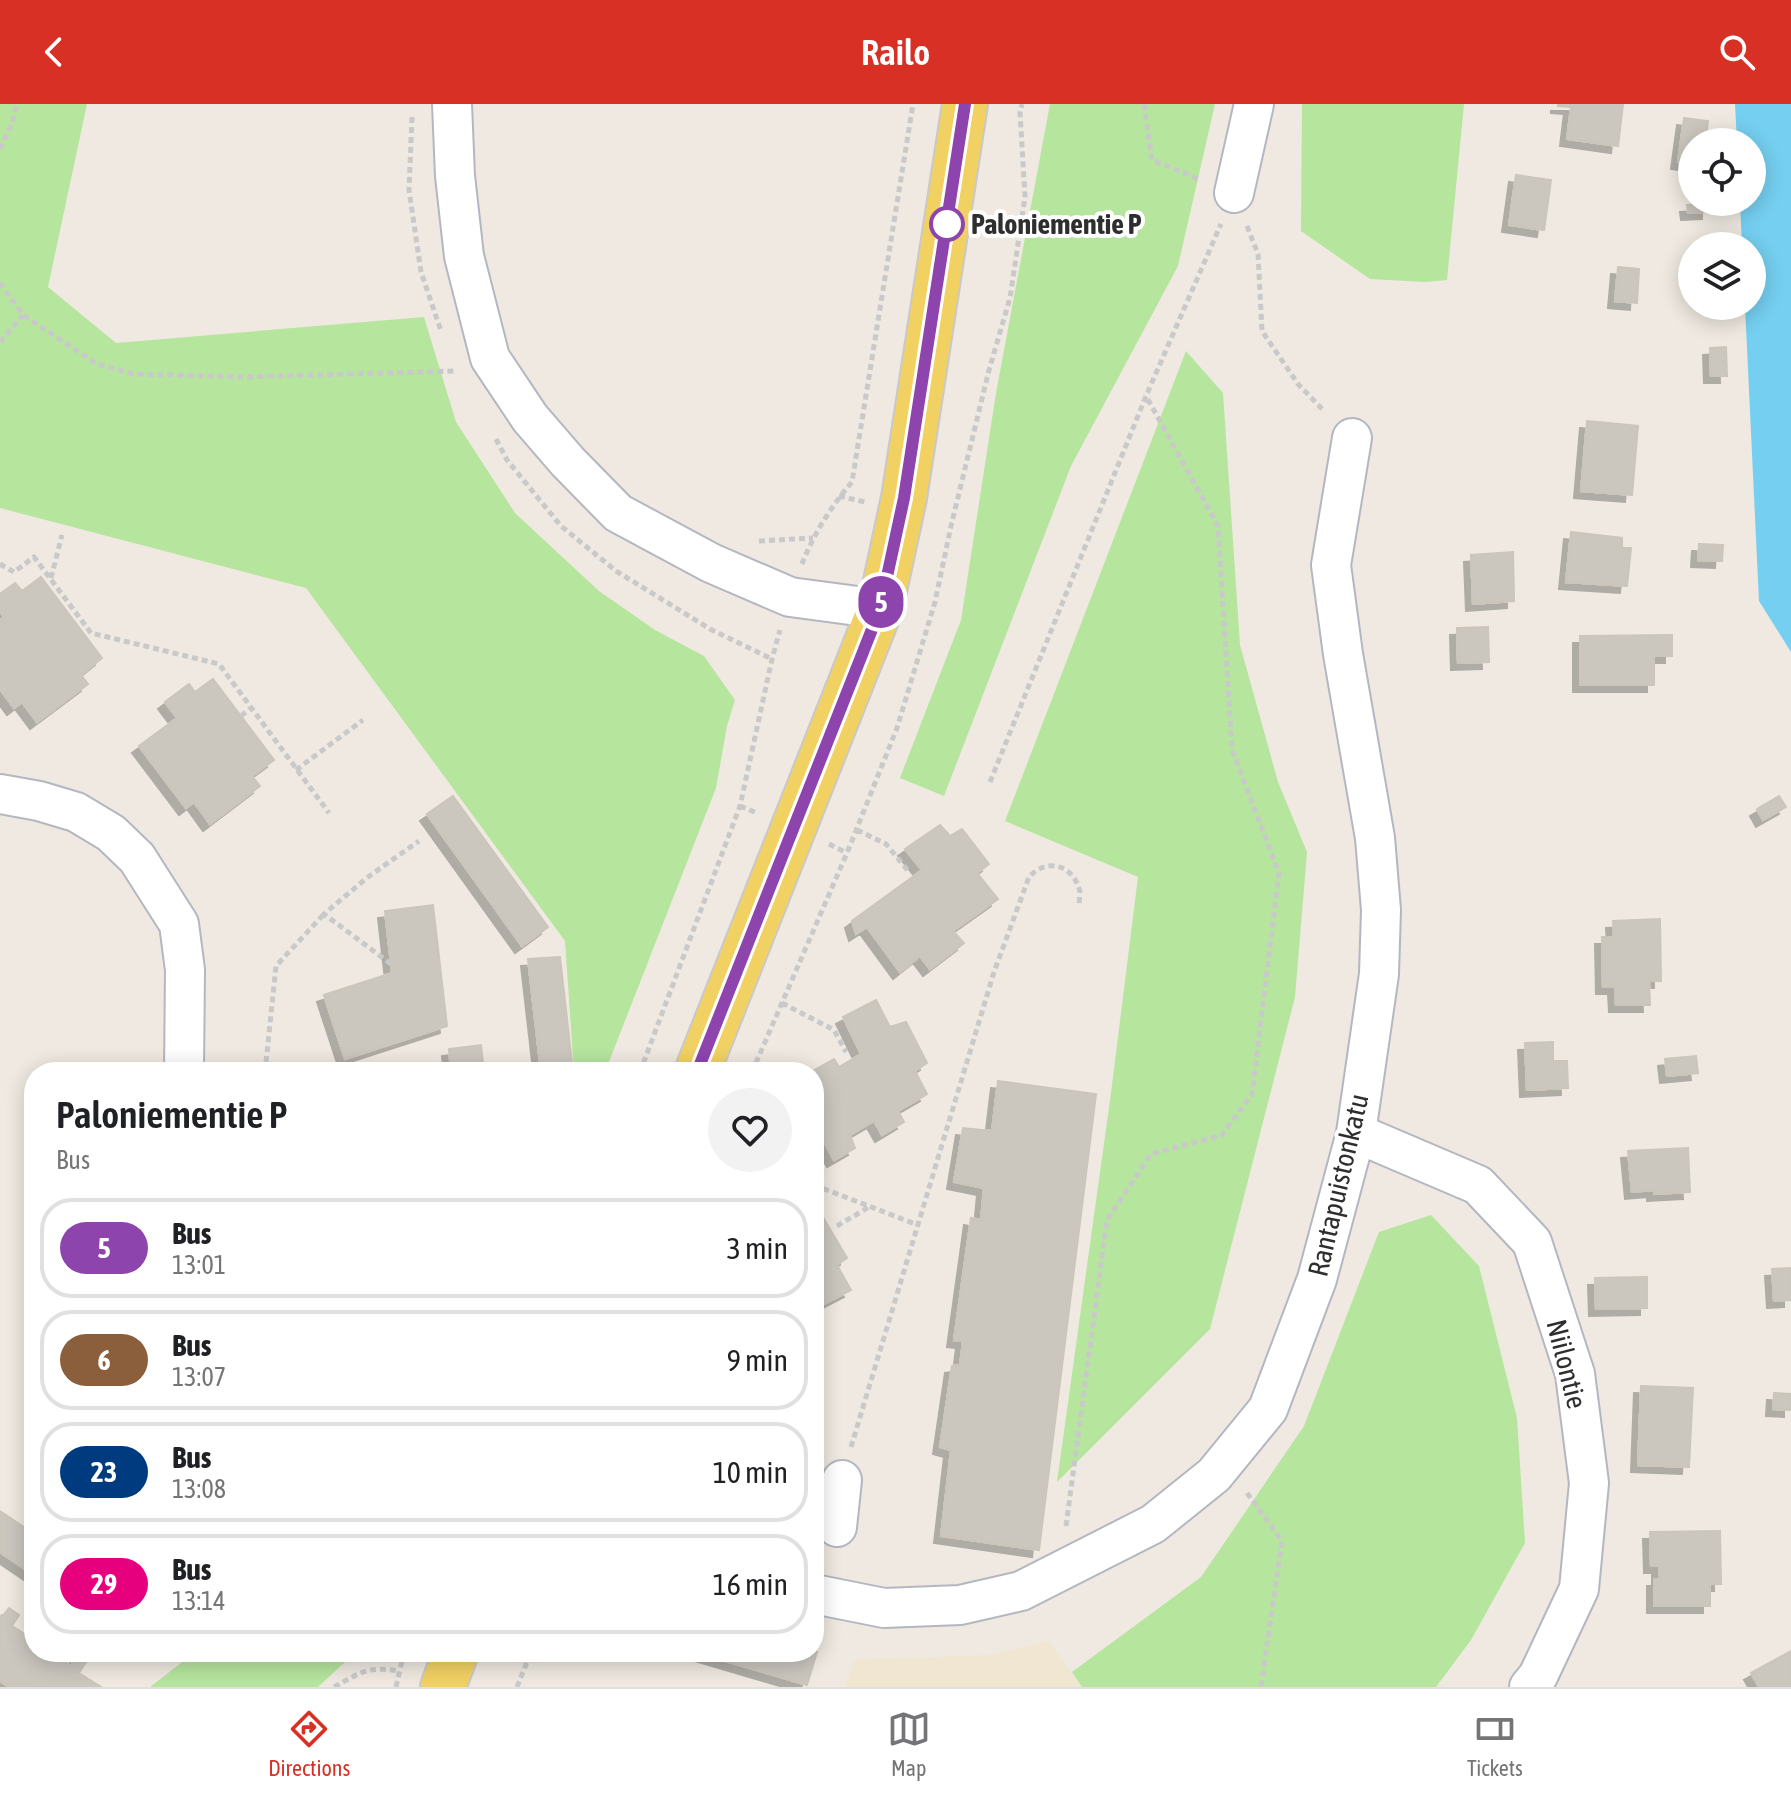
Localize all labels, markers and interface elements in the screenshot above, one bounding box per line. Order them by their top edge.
icon: back [32,30,76,74]
icon: search [1715,30,1759,74]
text: Railo [861,31,930,73]
map controls [1678,128,1766,320]
button: locate [1678,128,1766,216]
marker: Paloniementie P [930,207,964,241]
place label: Paloniementie P [971,208,1142,240]
button: layers [1678,232,1766,320]
line badge: 5 [855,576,907,628]
text: 5 [874,586,888,618]
button: heart [708,1088,792,1172]
street label: Rantapuistonkatu [1301,1091,1375,1279]
text: Paloniementie P [56,1093,287,1136]
text: Bus [56,1145,90,1175]
text: Bus [172,1216,211,1250]
text: 3 min [727,1231,788,1265]
text: 5 [97,1232,111,1264]
text: 13:01 [172,1250,226,1280]
street label: Niilontie [1541,1316,1593,1412]
text: Bus [172,1328,211,1362]
text: 9 min [727,1343,788,1377]
text: 6 [97,1344,111,1376]
text: 13:07 [172,1362,226,1392]
text: Bus [172,1440,211,1474]
text: 10 min [713,1455,788,1489]
text: 23 [91,1456,117,1488]
text: 13:08 [172,1474,226,1504]
text: Bus [172,1552,211,1586]
text: 16 min [713,1567,788,1601]
text: 29 [91,1568,117,1600]
text: 13:14 [172,1586,226,1616]
tab: Directions [268,1707,350,1781]
tab: Map [887,1707,931,1781]
tab: Tickets [1467,1707,1523,1781]

